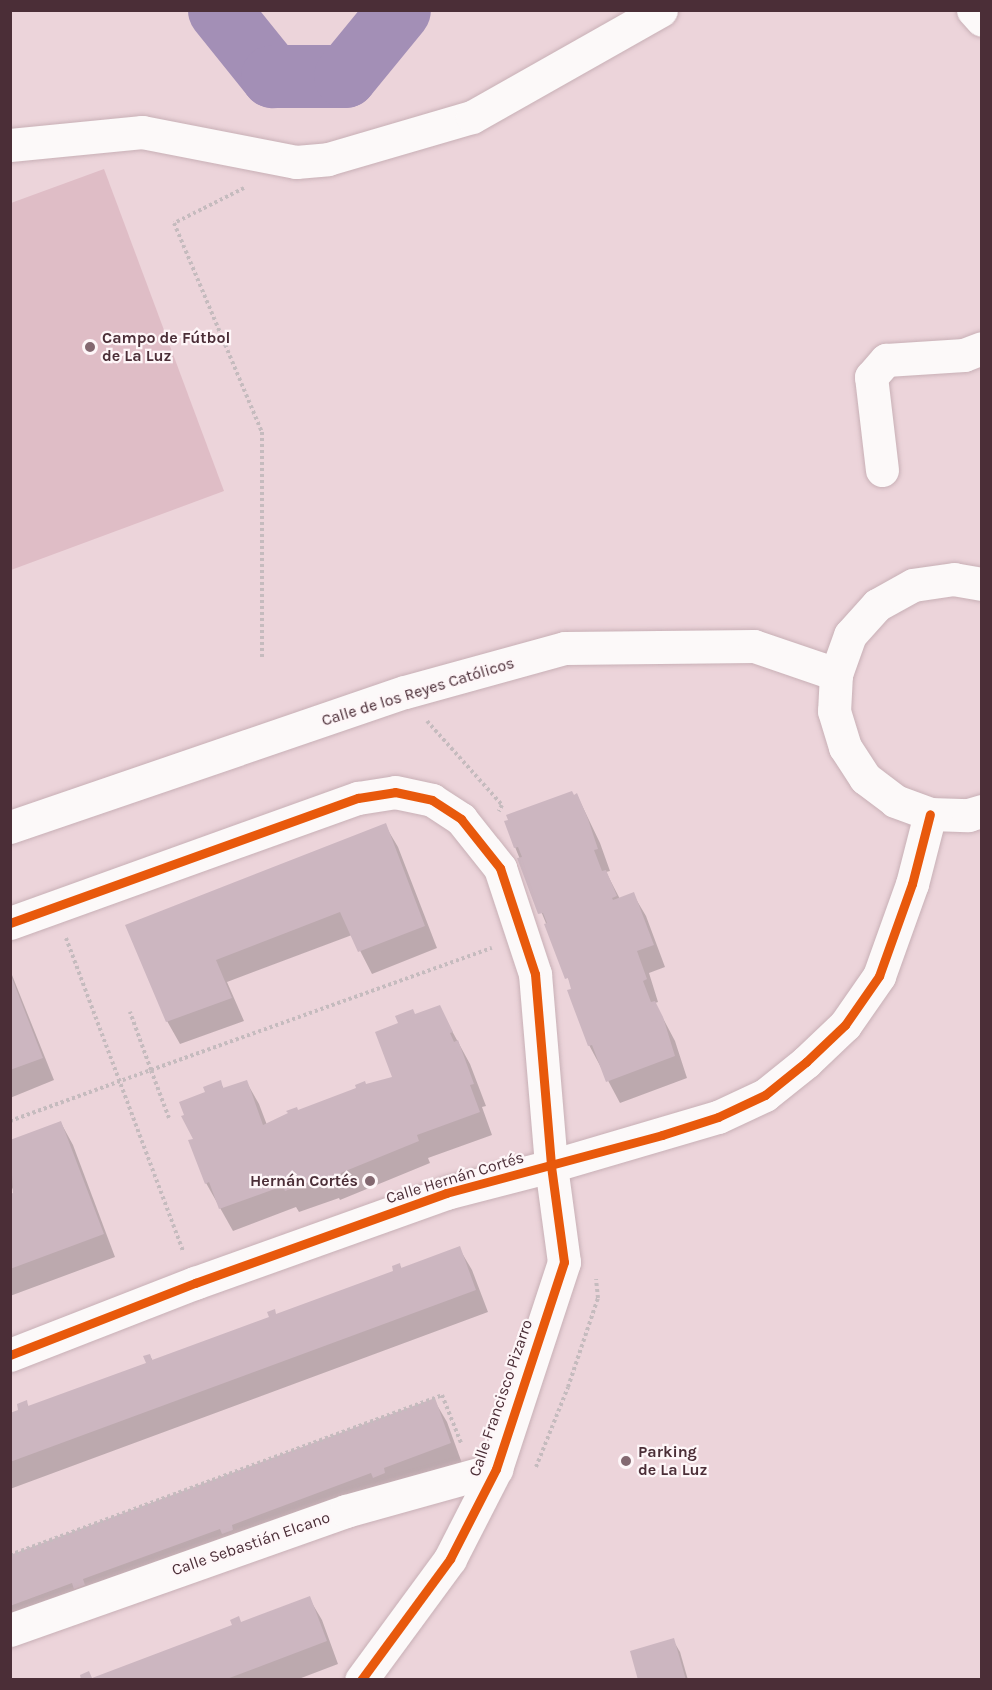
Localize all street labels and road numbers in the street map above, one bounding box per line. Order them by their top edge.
street label: Calle de los Reyes Católicos [319,654,517,730]
street label: Calle Hernán Cortés [384,1148,526,1208]
street label: Calle Francisco Pizarro [465,1317,537,1479]
street label: Calle Sebastián Elcano [169,1508,333,1580]

